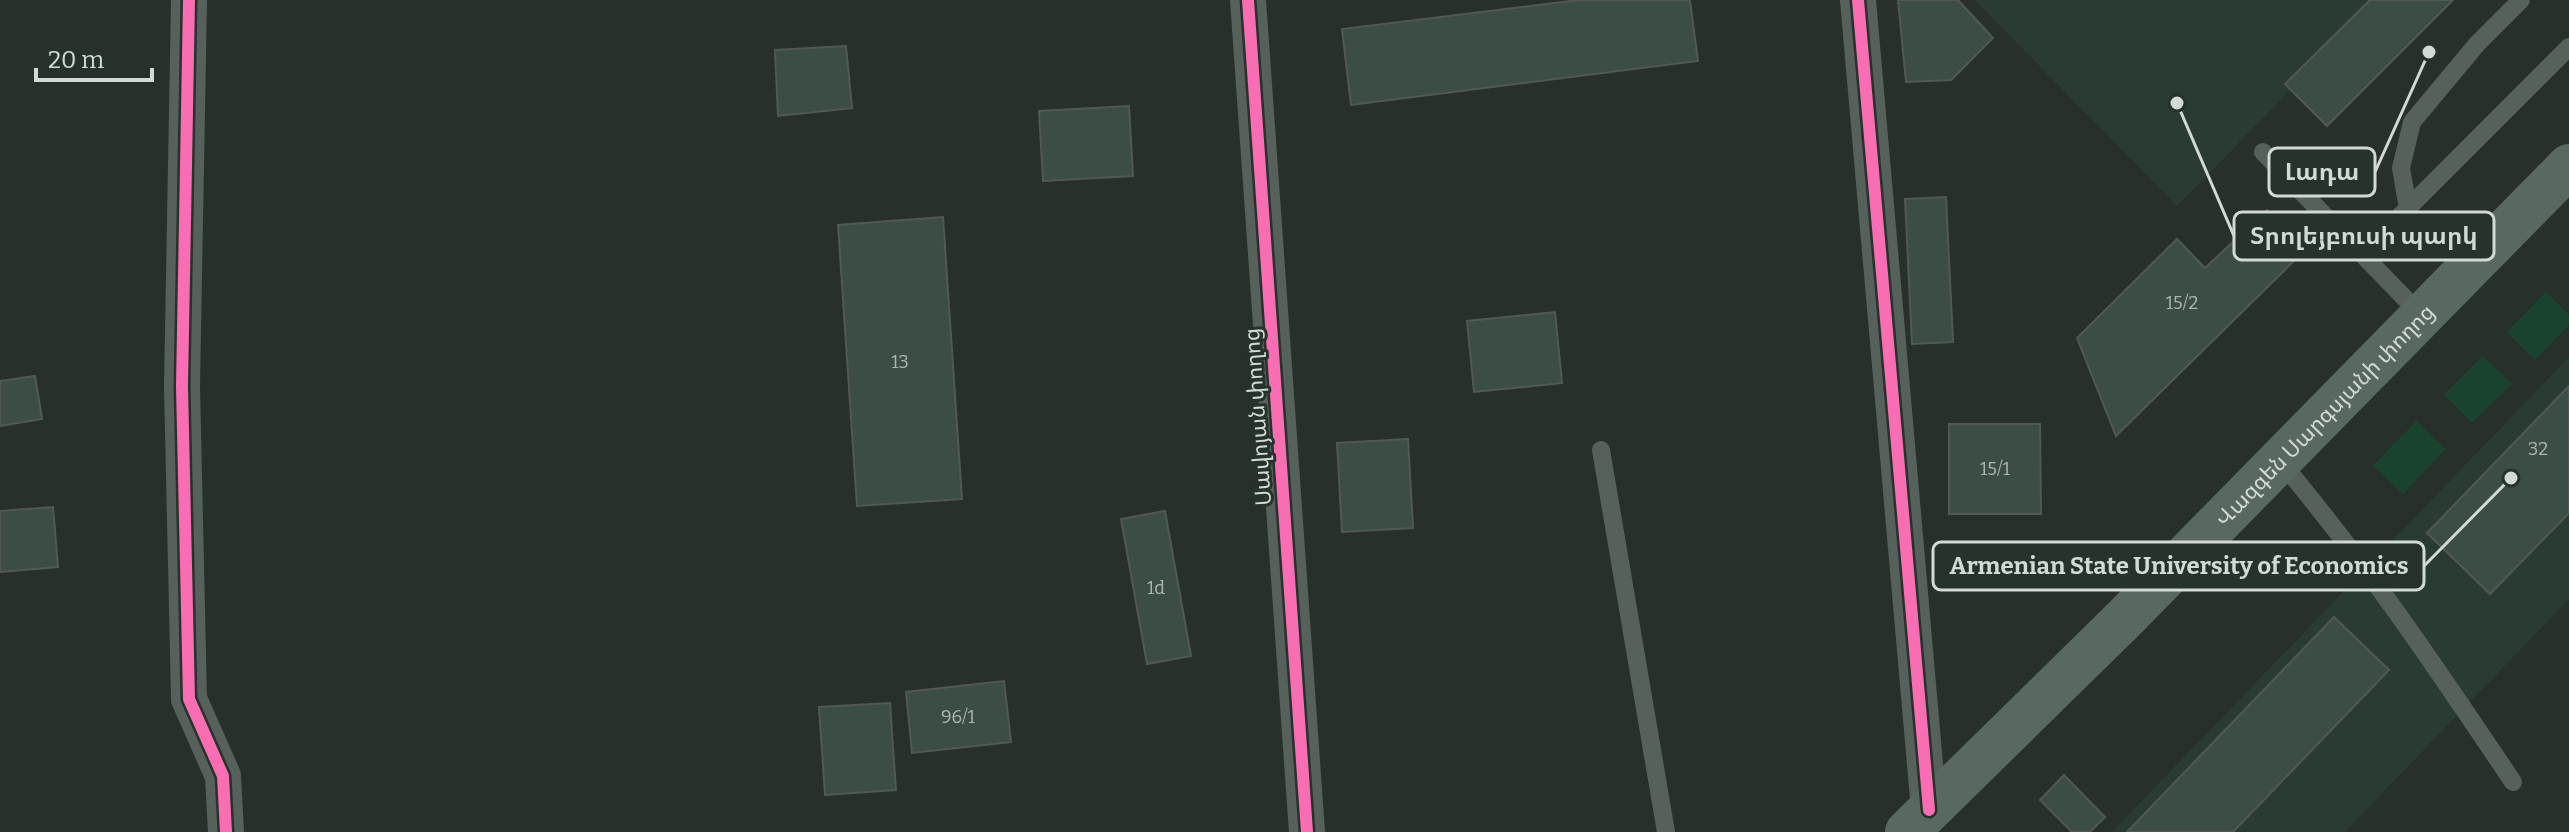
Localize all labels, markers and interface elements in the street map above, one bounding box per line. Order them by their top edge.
scale bar [36,32,152,82]
text: 20 m [48,46,104,74]
callout: Լադա [2269,148,2375,196]
text: Լադա [2285,158,2359,186]
callout: Տրոլեյբուսի պարկ [2234,212,2494,260]
text: Տրոլեյբուսի պարկ [2250,222,2478,250]
house number: 15/2 [2166,292,2198,314]
street label: Վազգեն Սարգսյանի փողոց [2210,298,2440,532]
street label: Սավոյան փողոց [1238,327,1277,507]
house number: 13 [891,351,909,373]
house number: 32 [2528,438,2548,460]
house number: 15/1 [1980,458,2011,480]
callout: Armenian State University of Economics [1933,542,2424,590]
text: Armenian State University of Economics [1950,552,2409,580]
house number: 1d [1147,577,1165,599]
house number: 96/1 [941,706,976,728]

